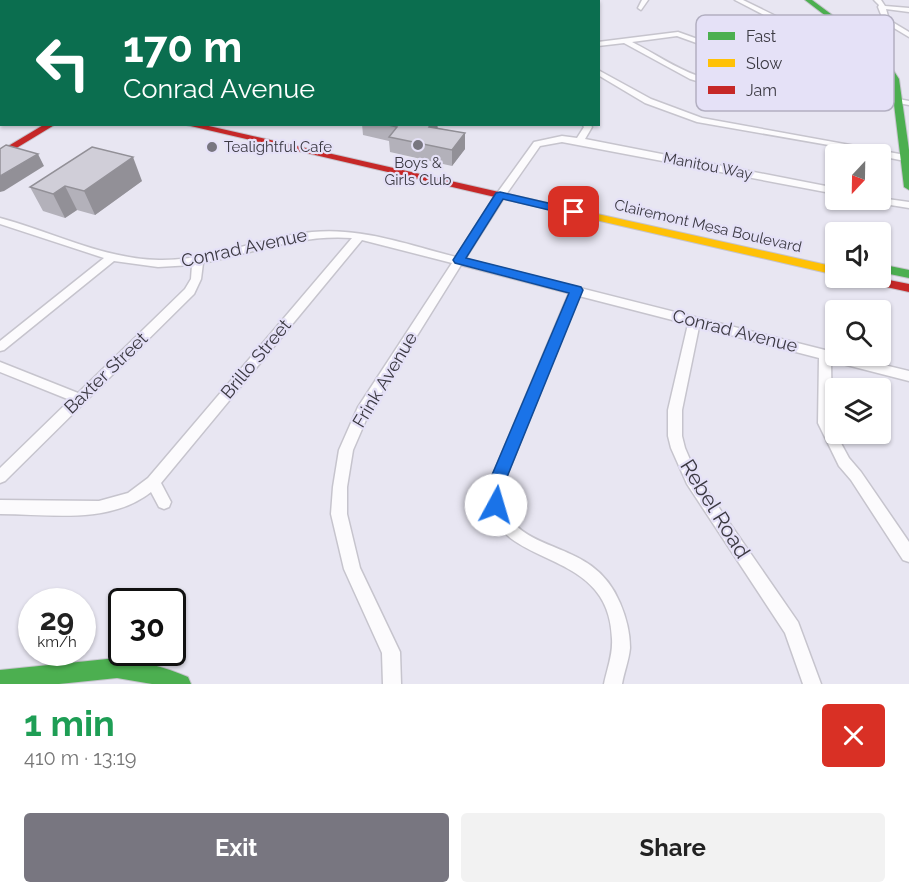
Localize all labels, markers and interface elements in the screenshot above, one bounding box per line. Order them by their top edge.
legend [696,15,894,111]
text: 170 m [123,23,242,72]
icon: left [24,24,102,102]
text: Fast [746,27,777,46]
text: Slow [746,54,782,73]
text: Conrad Avenue [123,73,315,104]
text: Jam [746,81,777,100]
place label: Tealightful Cafe [224,138,332,156]
marker: Boys & Girls Club [411,138,425,152]
marker: Tealightful Cafe [205,140,219,154]
north arrow [825,144,891,210]
map controls [825,144,891,444]
street label: Manitou Way [662,149,754,183]
place label: Boys & Girls Club [385,154,451,189]
pin [548,186,599,237]
icon: arrive [557,195,590,228]
street label: Clairemont Mesa Boulevard [613,196,803,256]
button: sound [825,222,891,288]
street label: Conrad Avenue [179,224,309,271]
button: search [825,300,891,366]
street label: Conrad Avenue [670,305,800,356]
street label: Brillo Street [216,315,295,403]
street label: Baxter Street [60,328,152,418]
street label: Frink Avenue [348,328,421,431]
button: layers [825,378,891,444]
street label: Rebel Road [675,455,756,563]
position arrow [464,473,528,537]
speed limit sign: 30 [108,588,186,666]
text: 29 [40,602,74,637]
text: km/h [37,633,77,651]
text: 1 min [24,702,115,744]
button: close [822,704,885,767]
text: 410 m · 13:19 [24,746,136,770]
button: Exit [24,813,449,882]
button: Share [461,813,885,882]

